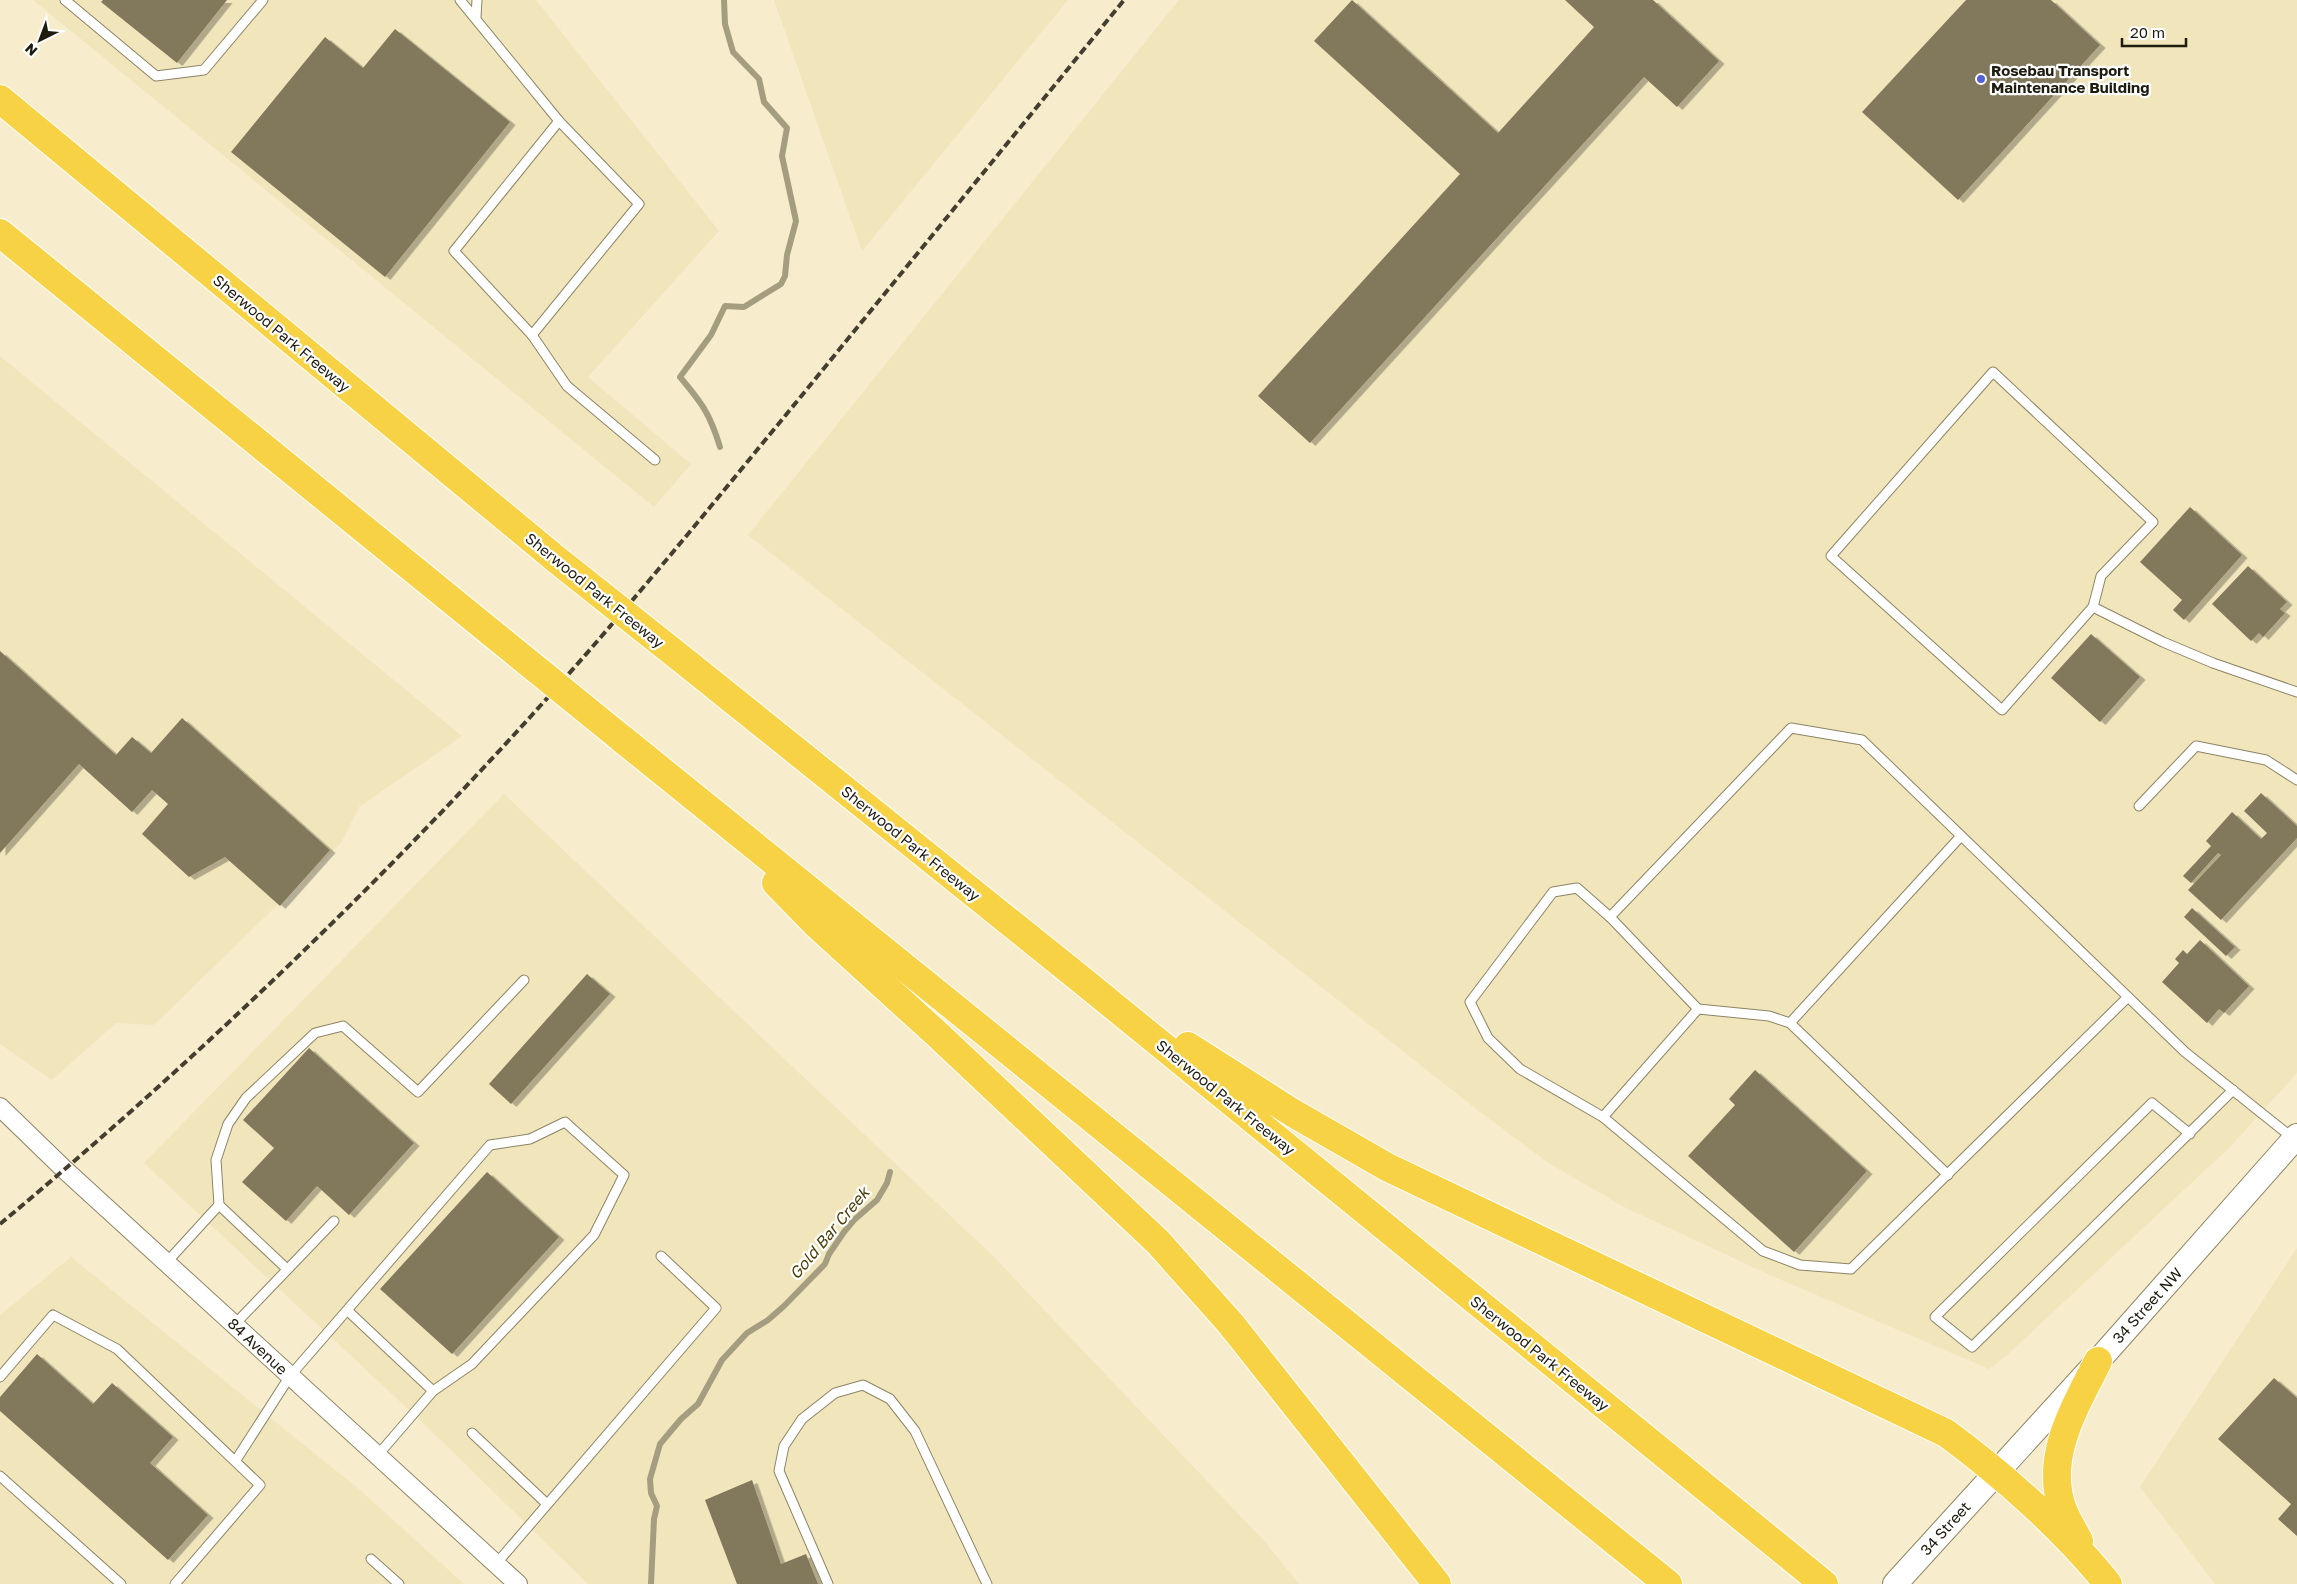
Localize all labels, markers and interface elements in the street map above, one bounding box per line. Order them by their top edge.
north arrow [15,15,65,65]
scale bar [2122,15,2186,47]
text: 20 m [2130,23,2165,41]
text: N [21,40,41,60]
place label: Rosebau Transport Maintenance Building [1991,61,2149,96]
marker: Rosebau Transport Maintenance Building [1975,73,1987,85]
street label: Sherwood Park Freeway [210,270,355,396]
street label: Sherwood Park Freeway [522,529,668,652]
street label: Sherwood Park Freeway [838,782,984,905]
street label: Sherwood Park Freeway [1153,1036,1299,1159]
water label: Gold Bar Creek [785,1181,875,1283]
street label: 34 Street NW [2108,1263,2186,1347]
street label: Sherwood Park Freeway [1467,1292,1613,1415]
street label: 84 Avenue [224,1314,292,1378]
street label: 34 Street [1916,1497,1974,1559]

